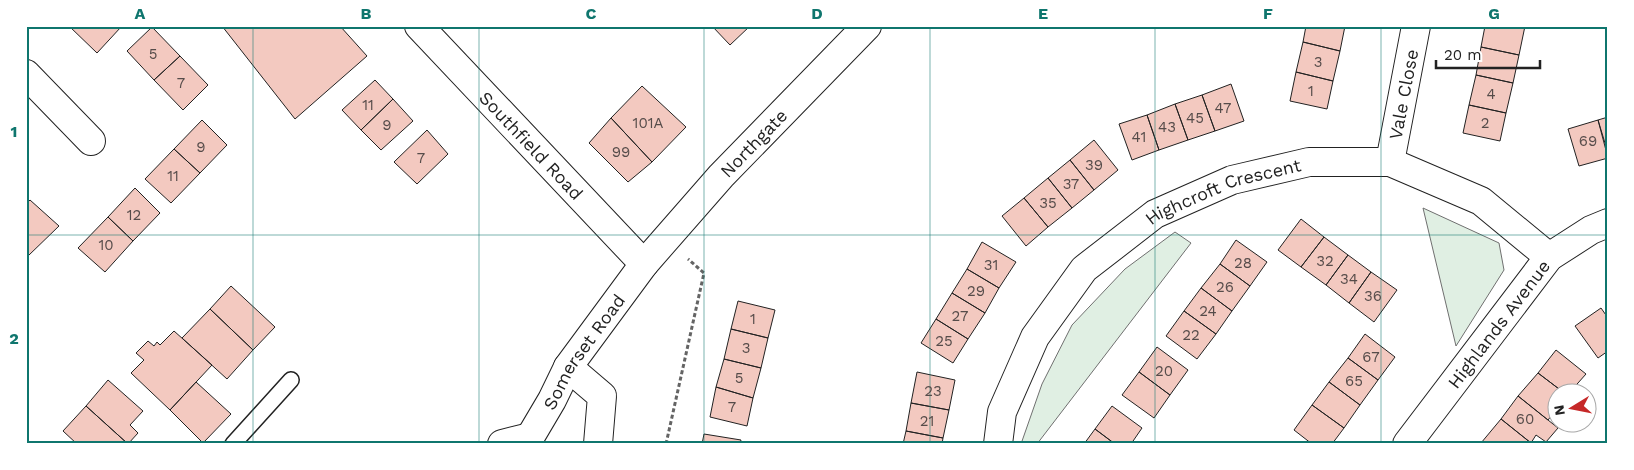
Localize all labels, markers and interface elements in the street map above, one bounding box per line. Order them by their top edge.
text: A [135,4,146,23]
text: B [361,4,372,23]
text: C [586,4,597,23]
text: D [811,4,823,23]
text: E [1038,4,1048,23]
text: F [1263,4,1273,23]
text: G [1488,4,1500,23]
scale bar [1436,38,1540,70]
house number: 5 [149,45,157,63]
text: 20 m [1444,46,1482,64]
street label: Vale Close [1384,47,1422,141]
house number: 3 [1314,53,1322,71]
house number: 7 [177,74,185,92]
house number: 1 [1308,82,1314,100]
house number: 4 [1486,85,1496,103]
street label: Southfield Road [476,87,588,204]
house number: 11 [362,96,374,114]
house number: 47 [1215,99,1231,117]
street label: Northgate [716,104,791,181]
house number: 45 [1186,109,1204,127]
house number: 101A [633,114,664,132]
house number: 2 [1481,114,1489,132]
house number: 9 [382,116,392,134]
house number: 43 [1158,118,1176,136]
text: 1 [11,122,17,141]
house number: 41 [1132,128,1146,146]
house number: 69 [1579,132,1597,150]
house number: 9 [196,138,206,156]
house number: 99 [612,143,630,161]
house number: 7 [417,149,425,167]
street label: Highcroft Crescent [1140,154,1303,229]
house number: 39 [1085,156,1103,174]
house number: 11 [167,167,179,185]
house number: 37 [1063,175,1079,193]
house number: 35 [1039,194,1057,212]
house number: 12 [127,206,141,224]
house number: 10 [98,236,114,254]
house number: 32 [1316,252,1334,270]
house number: 28 [1234,254,1252,272]
street label: Highlands Avenue [1443,255,1554,392]
house number: 31 [984,256,998,274]
house number: 34 [1340,270,1358,288]
house number: 26 [1216,278,1234,296]
house number: 29 [967,282,985,300]
house number: 36 [1364,287,1382,305]
street label: Somerset Road [538,290,629,413]
house number: 24 [1199,302,1217,320]
house number: 27 [952,307,968,325]
house number: 1 [750,310,756,328]
house number: 22 [1182,326,1200,344]
text: 2 [9,329,19,348]
house number: 25 [935,332,953,350]
house number: 3 [742,339,750,357]
house number: 67 [1362,348,1380,366]
house number: 20 [1155,362,1173,380]
house number: 5 [735,369,743,387]
house number: 65 [1345,372,1363,390]
house number: 23 [924,382,942,400]
north arrow [1546,382,1596,432]
house number: 7 [728,398,736,416]
text: N [1550,404,1568,417]
house number: 60 [1516,410,1534,428]
house number: 21 [920,412,934,430]

